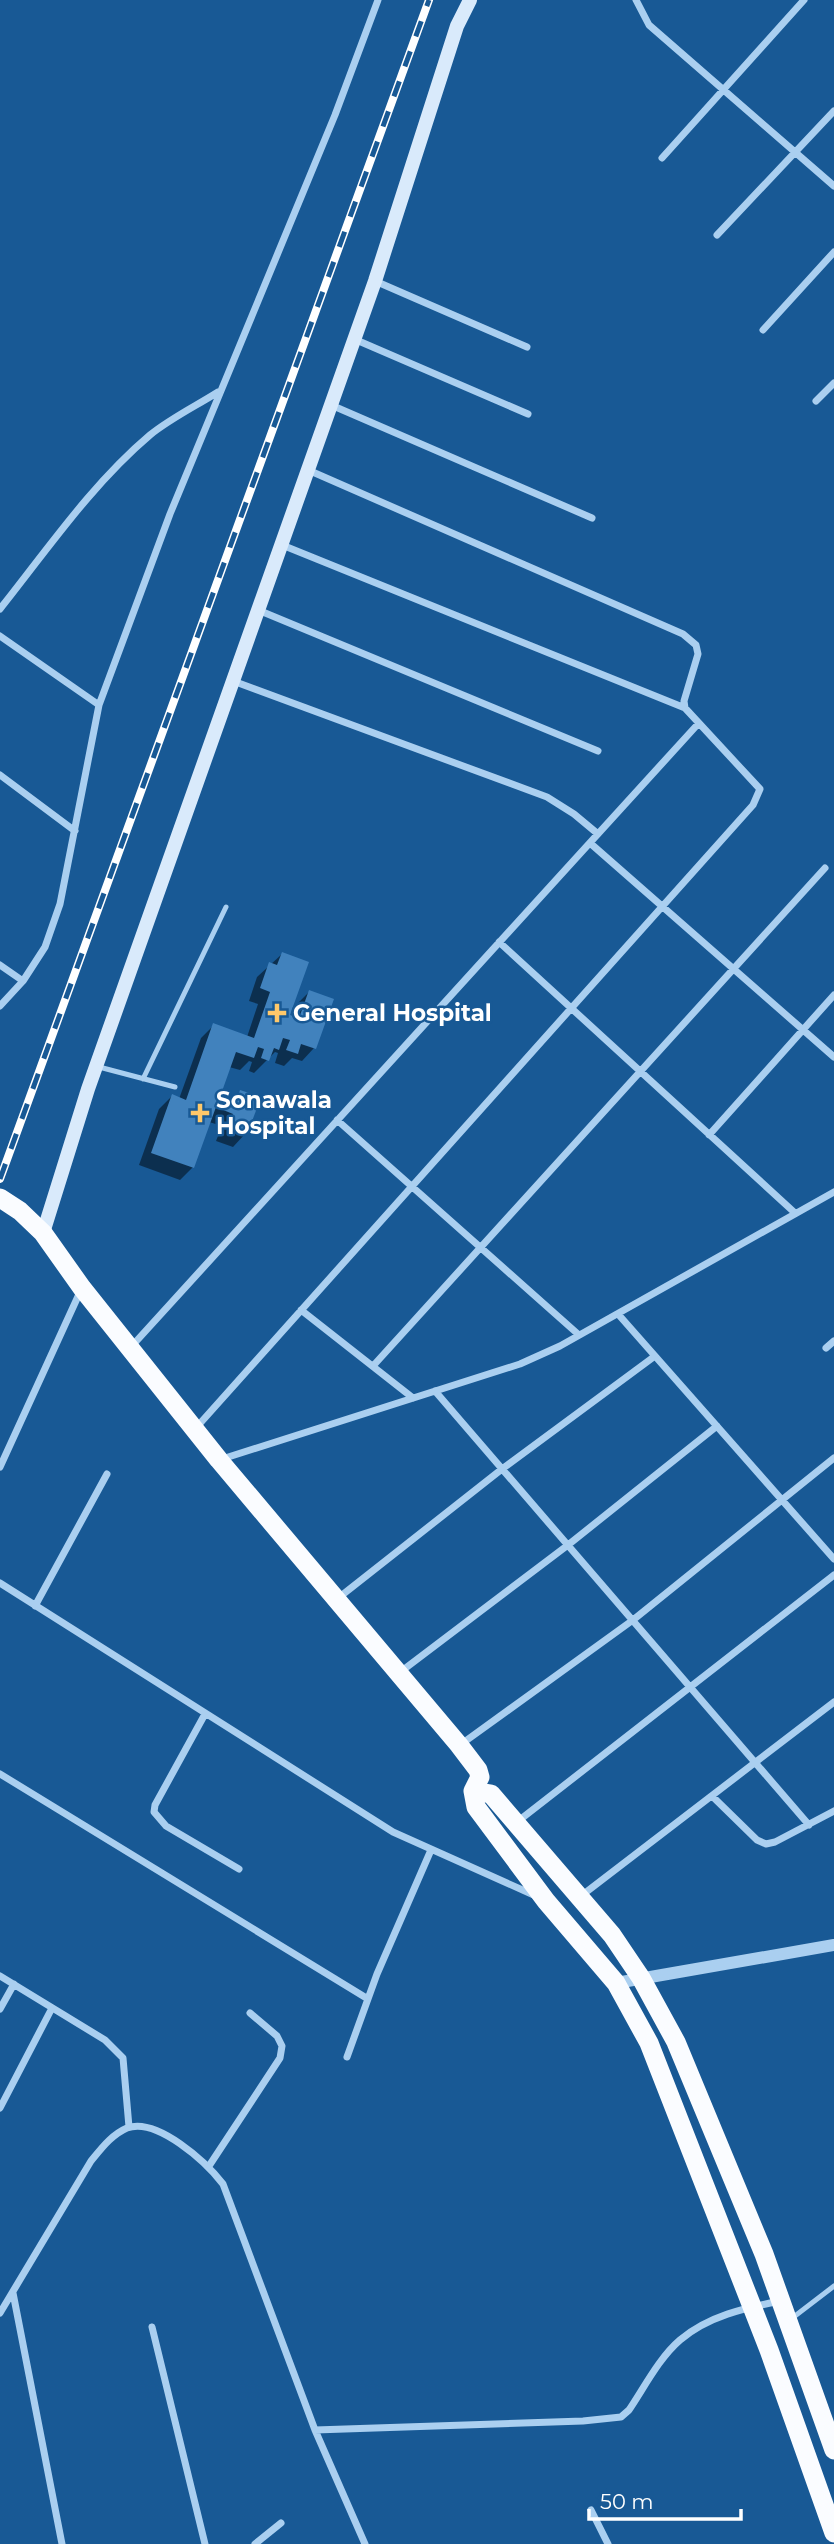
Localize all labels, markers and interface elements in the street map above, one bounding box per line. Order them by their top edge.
place label: General Hospital [293,999,492,1027]
marker: General Hospital [267,1003,287,1023]
place label: Sonawala Hospital [216,1086,332,1140]
marker: Sonawala Hospital [190,1103,210,1123]
scale bar [589,2478,741,2522]
text: 50 m [600,2489,654,2514]

